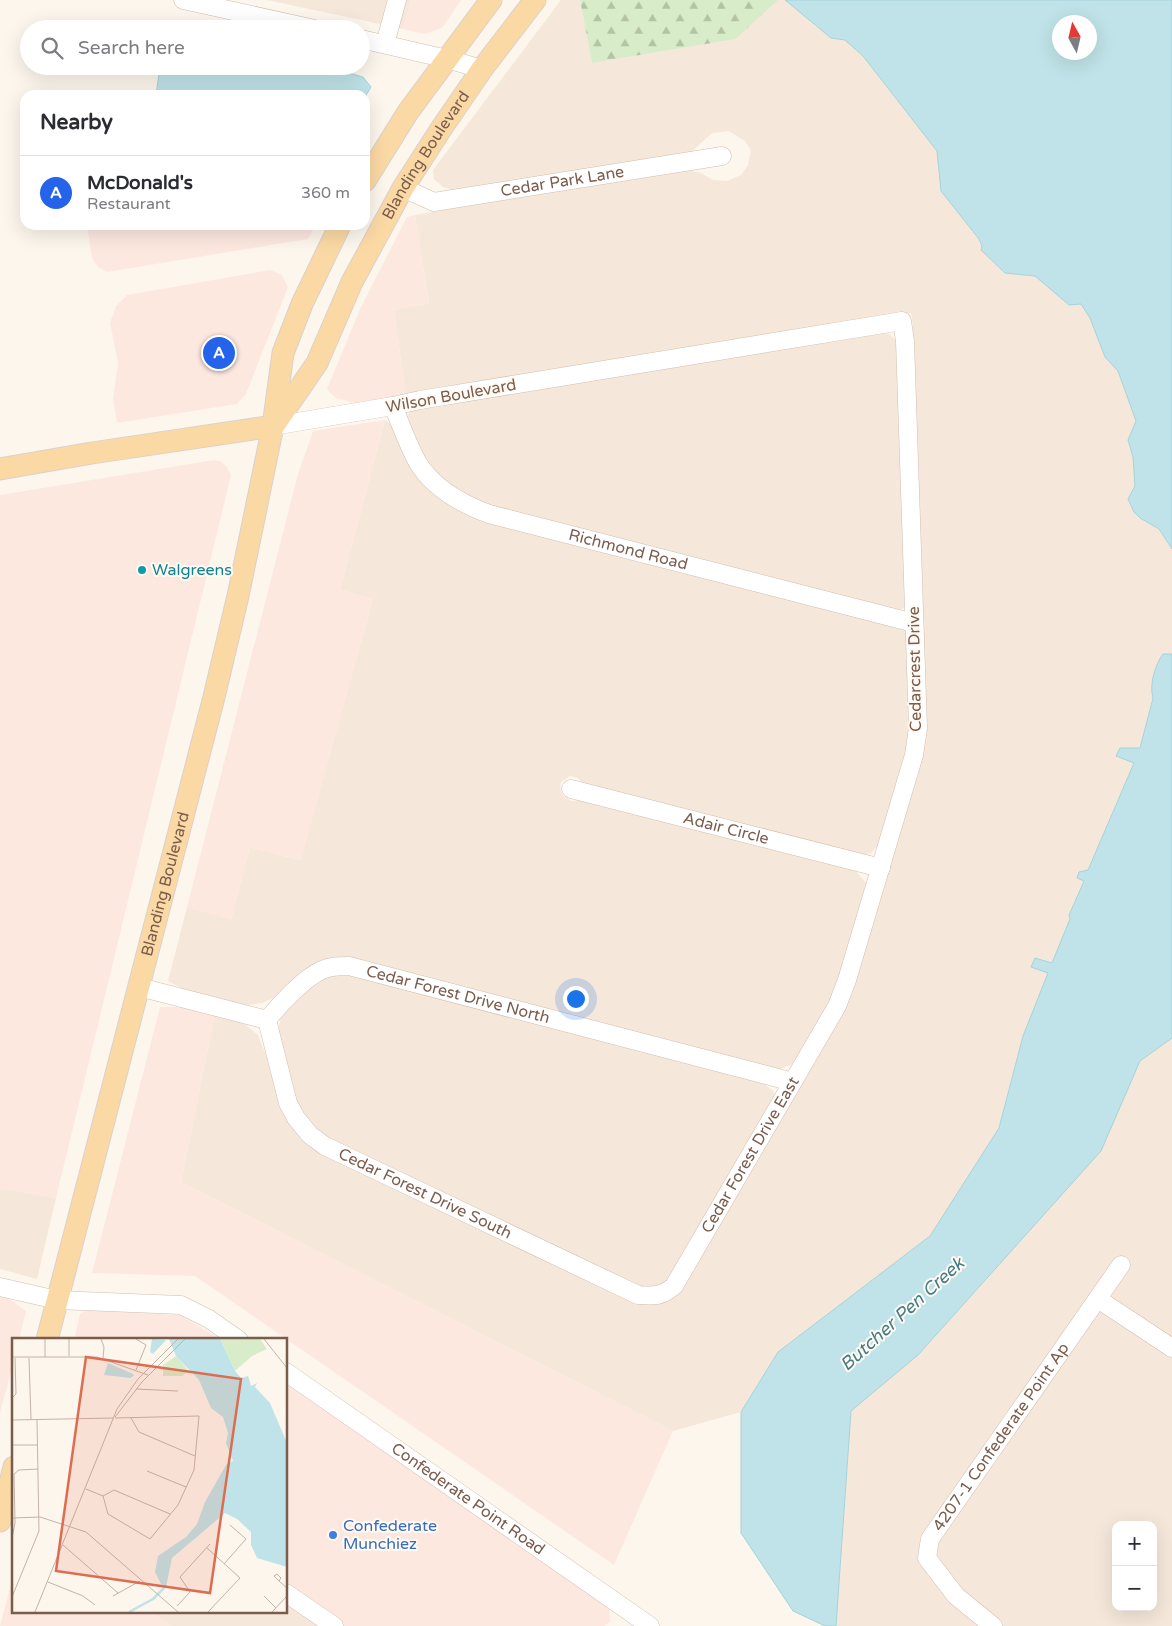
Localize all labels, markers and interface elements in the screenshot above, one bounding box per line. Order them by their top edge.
north arrow [1052,15,1097,60]
search box [20,20,370,75]
icon: search [38,34,66,62]
text: Search here [78,37,185,59]
street label: Blanding Boulevard [378,87,474,223]
text: Nearby [40,110,113,135]
street label: Cedar Park Lane [499,162,626,201]
text: McDonald's [87,172,193,194]
text: A [50,183,62,203]
text: 360 m [301,183,350,203]
text: Restaurant [87,194,171,214]
pin: A [203,334,235,372]
street label: Wilson Boulevard [384,375,518,417]
street label: Richmond Road [566,525,690,575]
place label: Walgreens [152,560,232,580]
marker: Walgreens [136,564,148,576]
street label: Cedarcrest Drive [904,606,926,732]
street label: Adair Circle [681,808,771,849]
street label: Blanding Boulevard [137,810,194,959]
street label: Cedar Forest Drive North [364,961,552,1028]
your location [563,986,589,1012]
street label: Cedar Forest Drive East [697,1073,804,1237]
street label: Cedar Forest Drive South [335,1144,515,1243]
water label: Butcher Pen Creek [835,1252,969,1375]
inset map [12,1338,288,1614]
street label: 4207-1 Confederate Point Ap [929,1339,1074,1535]
street label: Confederate Point Road [387,1439,549,1559]
place label: Confederate Munchiez [343,1516,437,1554]
map controls [1112,1521,1157,1611]
button: + [1112,1521,1157,1566]
marker: Confederate Munchiez [327,1529,339,1541]
button: − [1112,1566,1157,1611]

